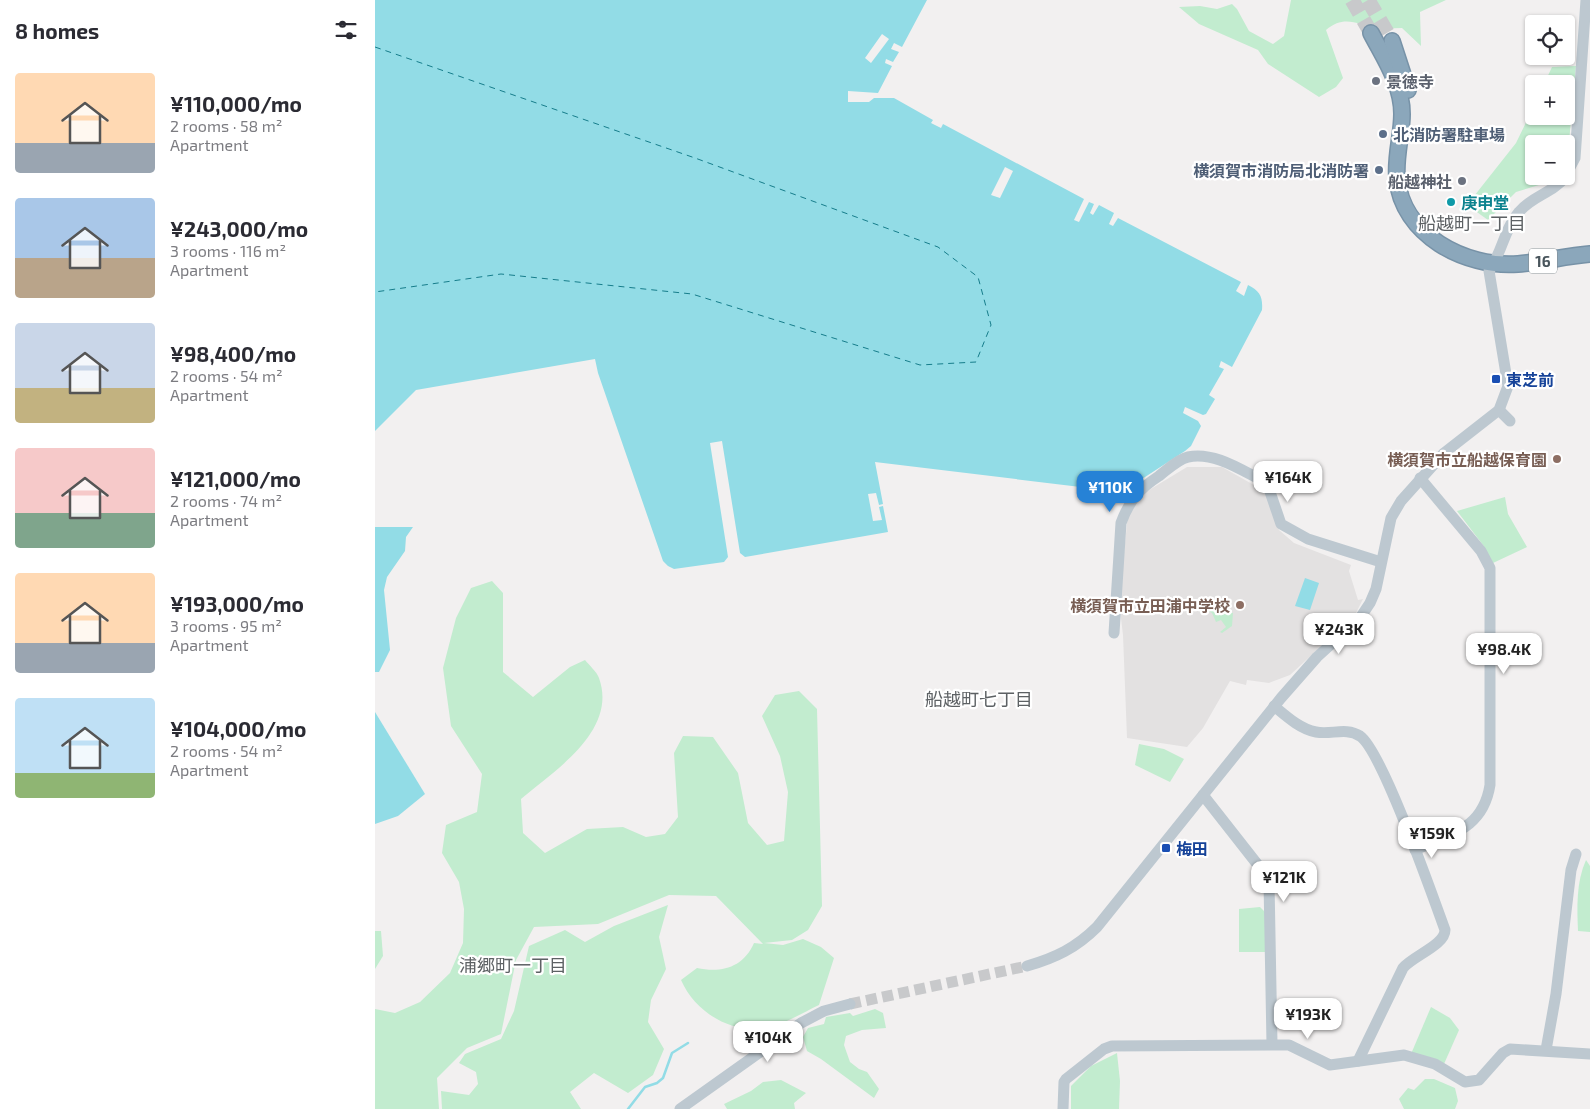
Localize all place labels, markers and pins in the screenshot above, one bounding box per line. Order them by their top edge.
place label: 景徳寺 [1386,72,1434,91]
marker: 景徳寺 [1370,75,1382,87]
place label: 北消防署駐車場 [1393,125,1505,144]
marker: 北消防署駐車場 [1377,128,1389,140]
place label: 横須賀市消防局北消防署 [1193,161,1369,180]
marker: 横須賀市消防局北消防署 [1373,164,1385,176]
place label: 船越神社 [1388,172,1452,191]
marker: 船越神社 [1456,175,1468,187]
place label: 庚申堂 [1461,193,1509,212]
marker: 庚申堂 [1445,196,1457,208]
place label: 東芝前 [1506,370,1554,389]
marker: 東芝前 [1490,373,1502,385]
place label: 横須賀市立船越保育園 [1387,450,1547,469]
marker: 横須賀市立船越保育園 [1551,453,1563,465]
pin: ¥164K [1253,460,1323,503]
pin: ¥110K [1075,470,1145,513]
place label: 横須賀市立田浦中学校 [1070,596,1230,615]
marker: 横須賀市立田浦中学校 [1234,599,1246,611]
pin: ¥243K [1304,612,1374,655]
pin: ¥98.4K [1463,632,1545,675]
pin: ¥159K [1397,816,1467,859]
place label: 梅田 [1176,839,1208,858]
marker: 梅田 [1160,842,1172,854]
pin: ¥121K [1249,860,1319,903]
pin: ¥193K [1273,998,1343,1040]
pin: ¥104K [733,1020,803,1063]

